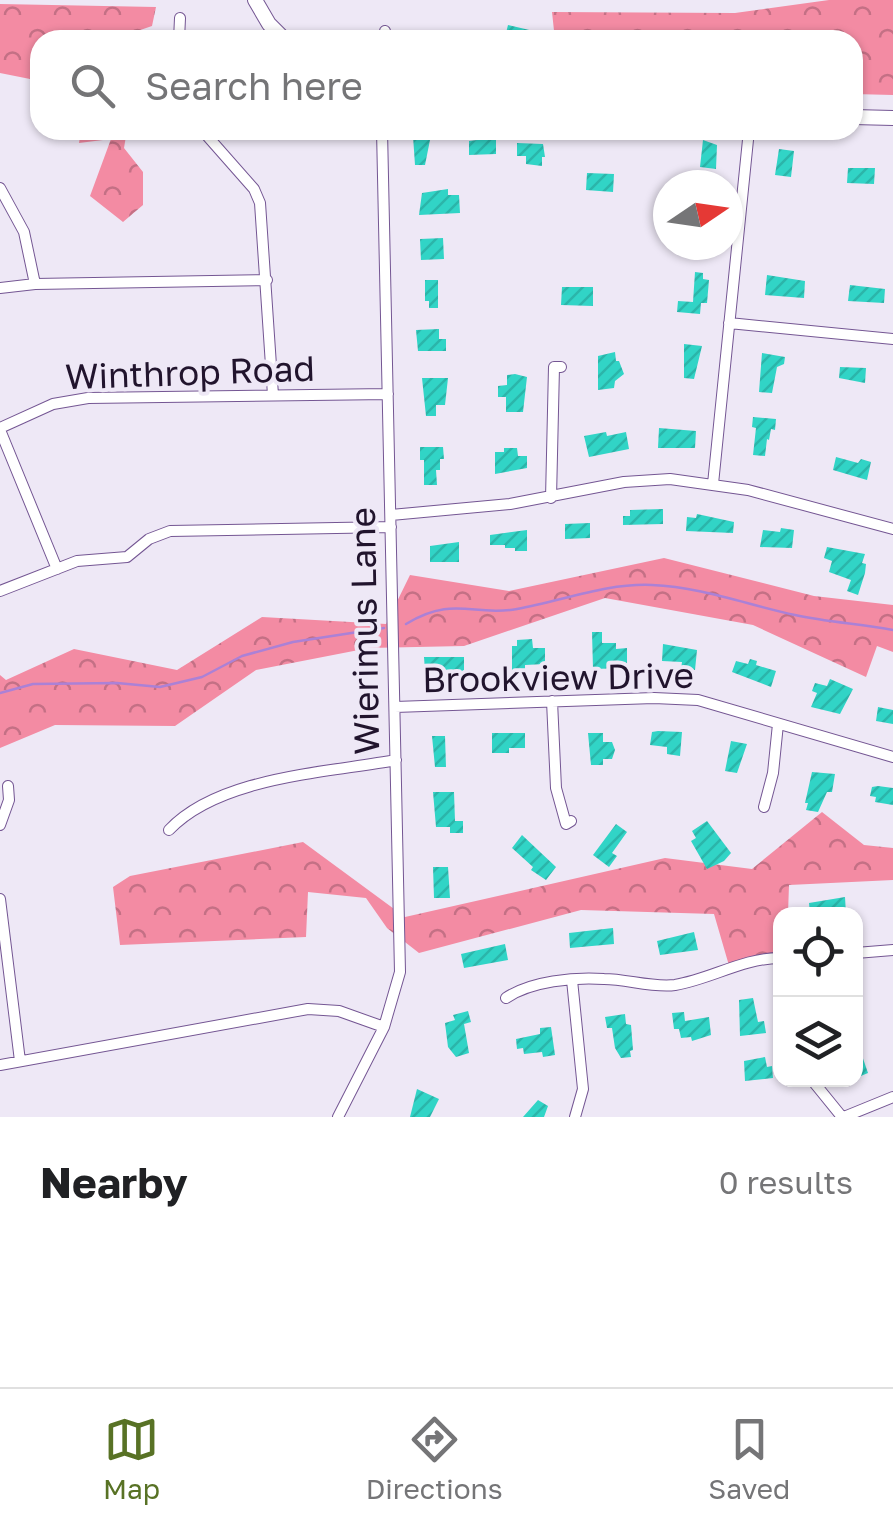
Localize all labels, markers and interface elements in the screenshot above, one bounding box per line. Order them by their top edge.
search box [30,30,863,140]
icon: search [65,58,120,113]
text: Search here [145,63,363,108]
north arrow [653,170,743,260]
street label: Winthrop Road [64,347,316,397]
street label: Wierimus Lane [341,507,387,755]
street label: Brookview Drive [422,654,694,700]
map controls [773,907,863,1087]
button: locate [773,907,863,997]
button: layers [773,997,863,1087]
text: Nearby [40,1157,188,1207]
text: 0 results [719,1163,853,1201]
tab: Map [103,1412,160,1505]
tab: Directions [366,1412,503,1505]
tab: Saved [708,1412,790,1505]

